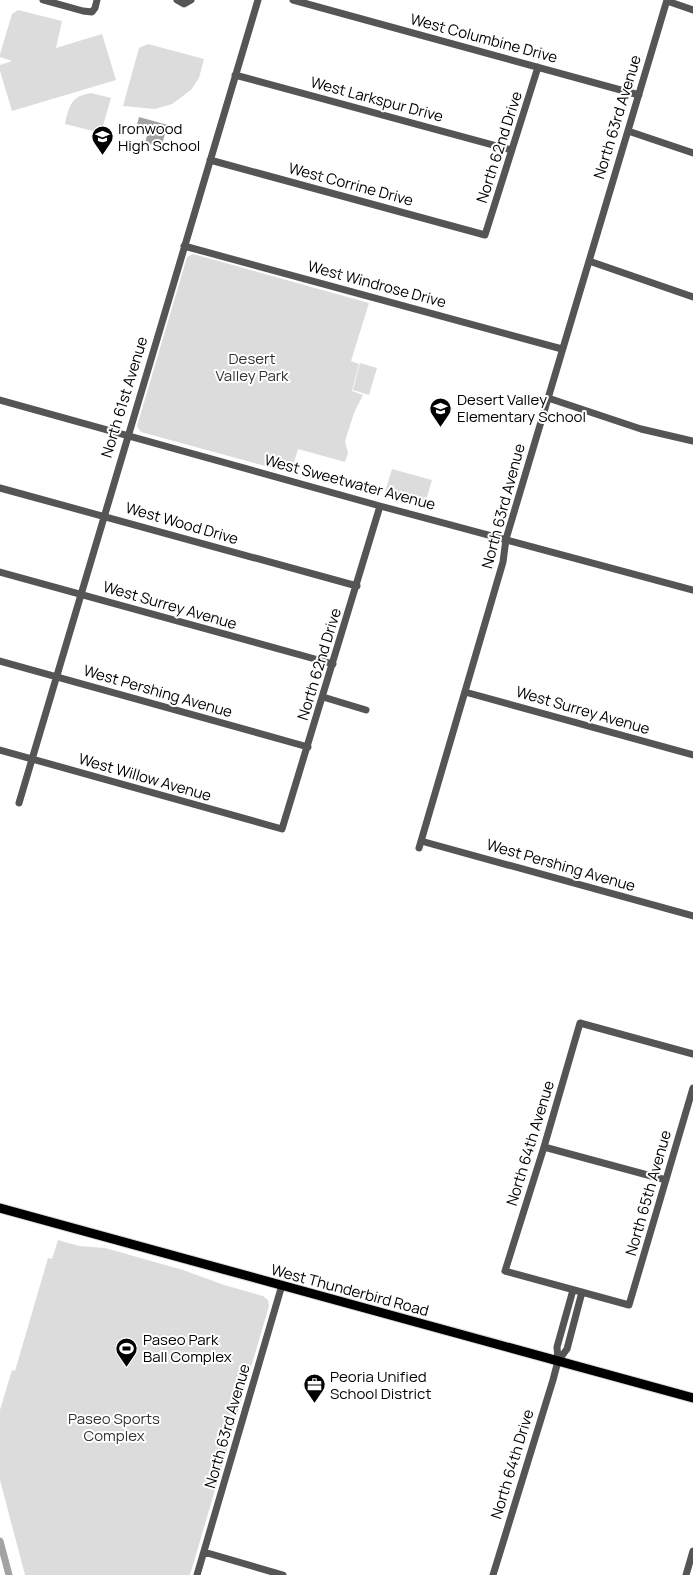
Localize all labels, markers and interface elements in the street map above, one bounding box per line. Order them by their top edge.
street label: West Columbine Drive [408,8,560,68]
street label: North 63rd Avenue [588,52,646,182]
street label: West Larkspur Drive [308,71,446,127]
street label: North 62nd Drive [471,88,527,205]
place label: Ironwood High School [118,118,200,156]
school or university icon: Ironwood High School [90,125,114,156]
street label: West Corrine Drive [286,157,416,211]
street label: West Windrose Drive [305,255,449,313]
street label: North 61st Avenue [96,334,152,460]
park label: Desert Valley Park [215,348,289,386]
place label: Desert Valley Elementary School [457,389,586,427]
school or university icon: Desert Valley Elementary School [429,396,453,427]
street label: North 63rd Avenue [476,441,530,571]
street label: West Sweetwater Avenue [262,449,438,515]
street label: West Wood Drive [123,497,241,549]
street label: West Surrey Avenue [101,576,240,634]
street label: North 62nd Drive [292,605,346,723]
street label: West Pershing Avenue [81,660,235,722]
street label: West Surrey Avenue [514,681,653,739]
street label: West Willow Avenue [76,748,214,806]
street label: West Pershing Avenue [484,834,638,896]
street label: North 64th Avenue [501,1078,559,1208]
street label: North 65th Avenue [620,1128,676,1258]
street label: West Thunderbird Road [269,1259,431,1321]
place label: Paseo Park Ball Complex [143,1329,232,1367]
sports icon: Paseo Park Ball Complex [115,1336,139,1367]
street label: North 63rd Avenue [199,1361,255,1491]
place label: Peoria Unified School District [330,1366,431,1404]
office icon: Peoria Unified School District [302,1373,326,1404]
street label: North 64th Drive [485,1406,539,1521]
park label: Paseo Sports Complex [68,1408,160,1446]

